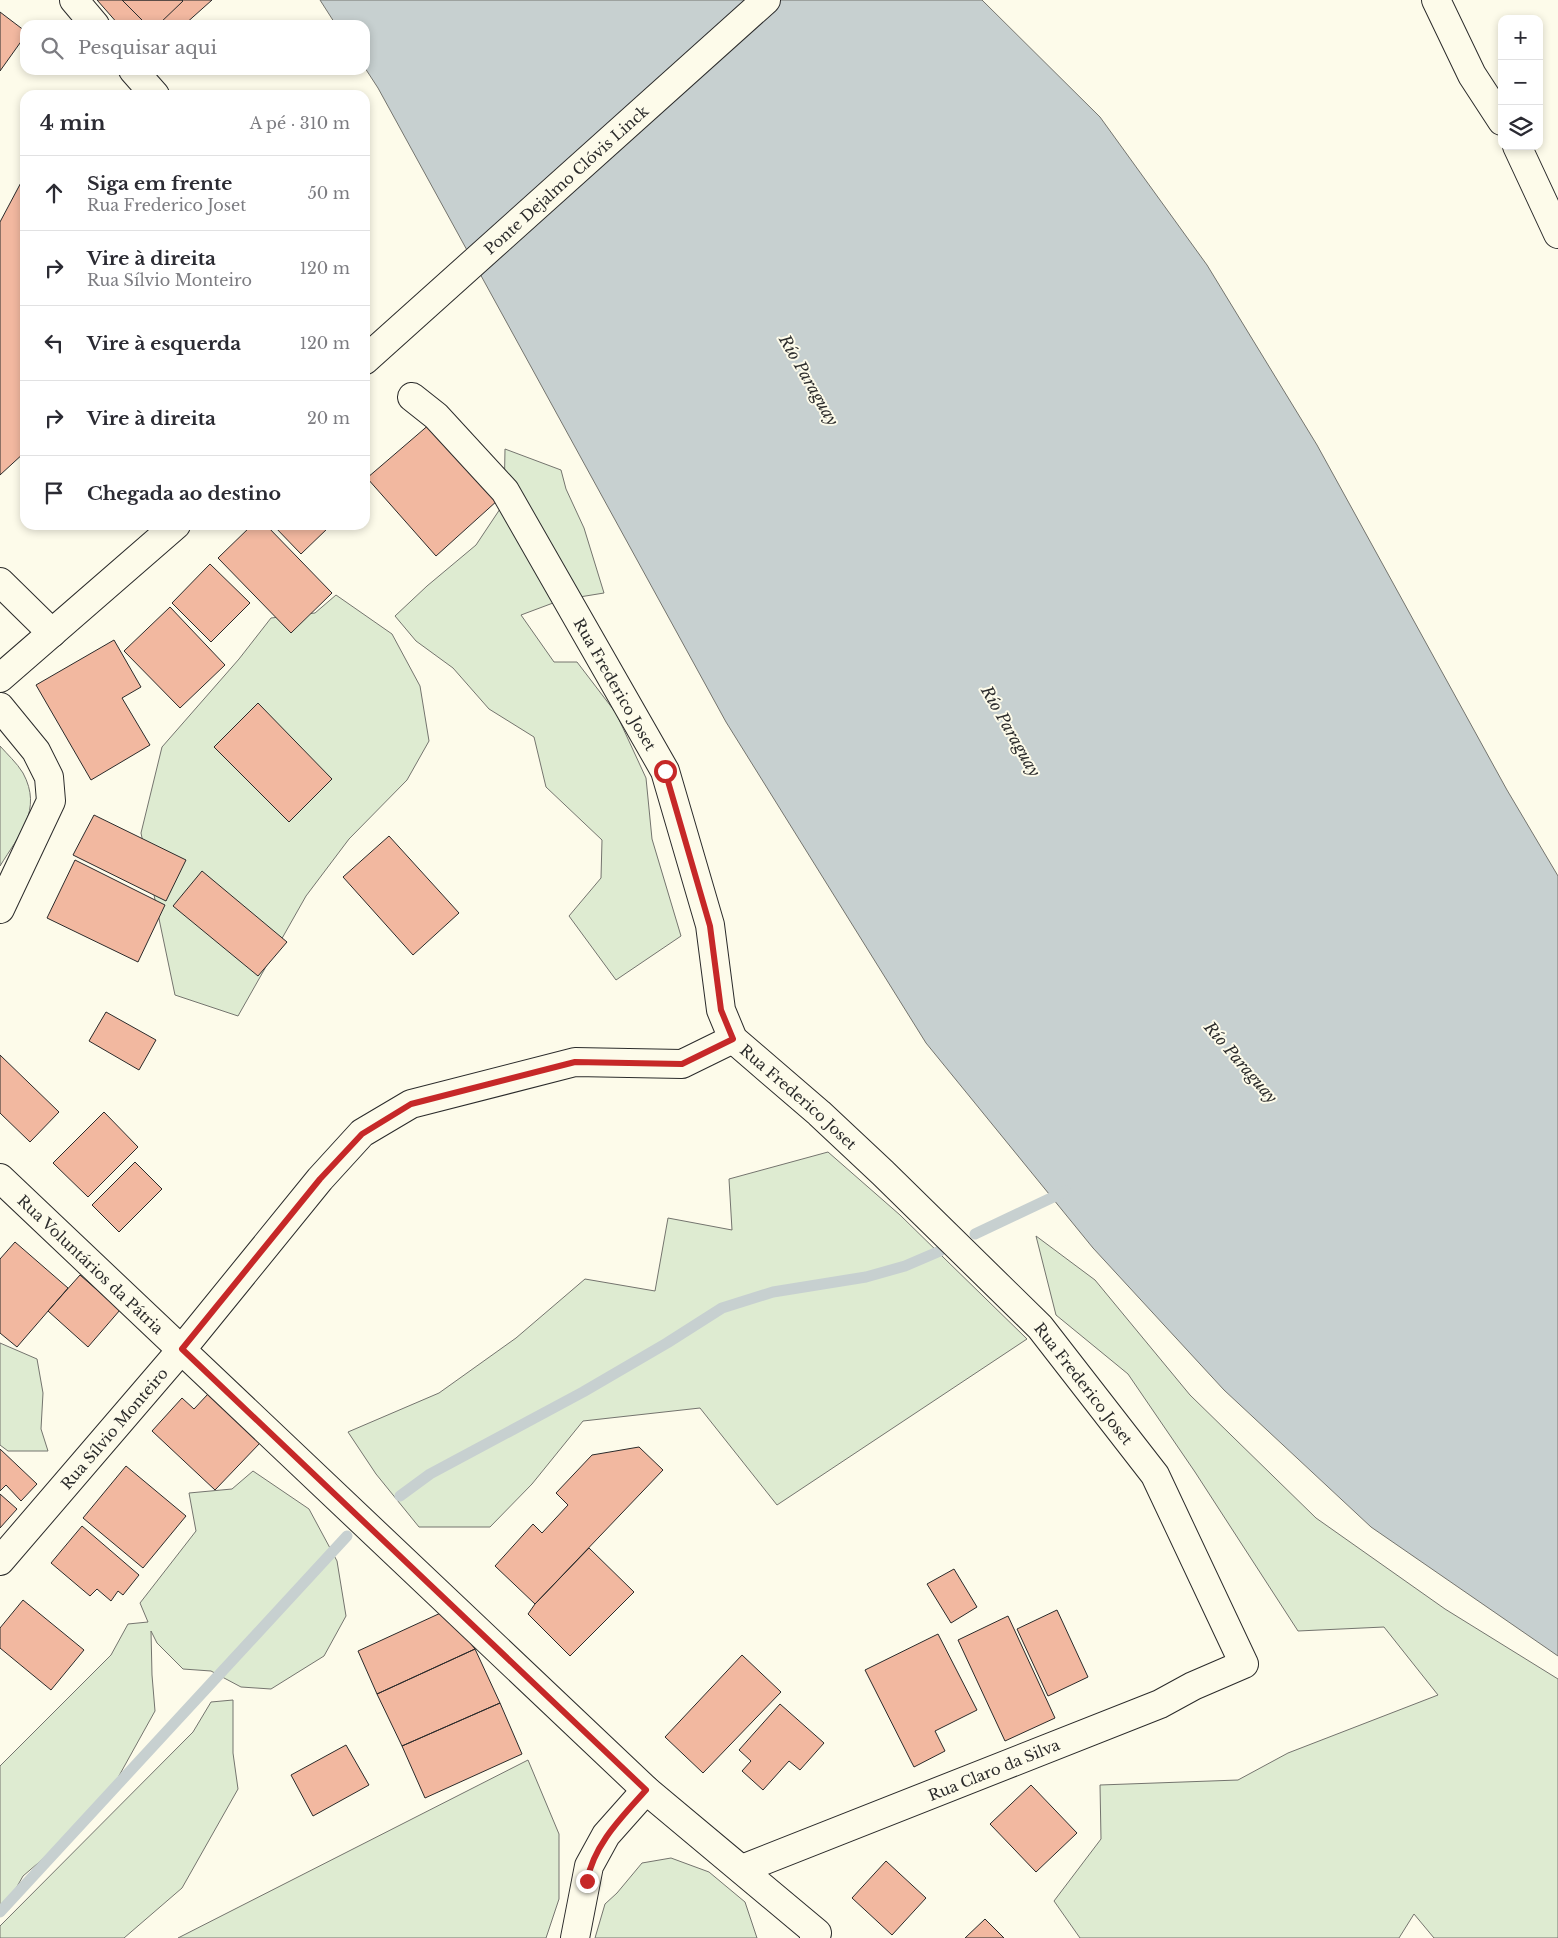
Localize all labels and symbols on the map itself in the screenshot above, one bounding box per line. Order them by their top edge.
street label: Ponte Dejalmo Clóvis Linck [480,101,652,258]
water label: Río Paraguay [774,330,843,430]
street label: Rua Frederico Joset [570,615,661,754]
water label: Río Paraguay [976,681,1045,781]
route start [654,760,677,783]
water label: Río Paraguay [1200,1016,1282,1107]
street label: Rua Frederico Joset [736,1040,861,1154]
street label: Rua Voluntários da Pátria [14,1190,168,1338]
street label: Rua Frederico Joset [1030,1318,1137,1448]
street label: Rua Sílvio Monteiro [56,1363,172,1493]
street label: Rua Claro da Silva [925,1735,1063,1805]
route end [576,1870,599,1893]

